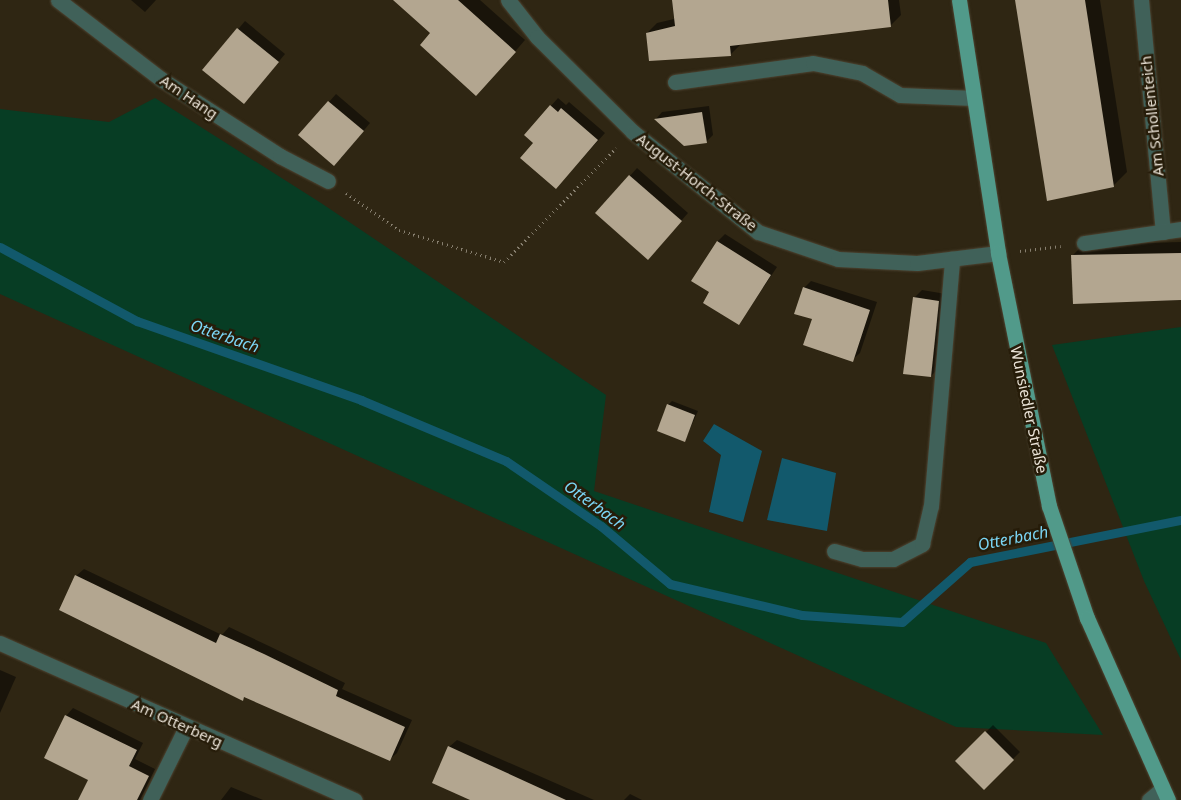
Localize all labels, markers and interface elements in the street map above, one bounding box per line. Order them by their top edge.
street label: Am Schollenteich [1137,55,1167,177]
street label: Am Hang [157,71,221,123]
street label: August-Horch-Straße [633,129,761,235]
water label: Otterbach [188,315,262,357]
street label: Wunsiedler Straße [1007,345,1051,475]
water label: Otterbach [560,476,630,534]
water label: Otterbach [976,522,1050,554]
street label: Am Otterberg [129,695,225,751]

